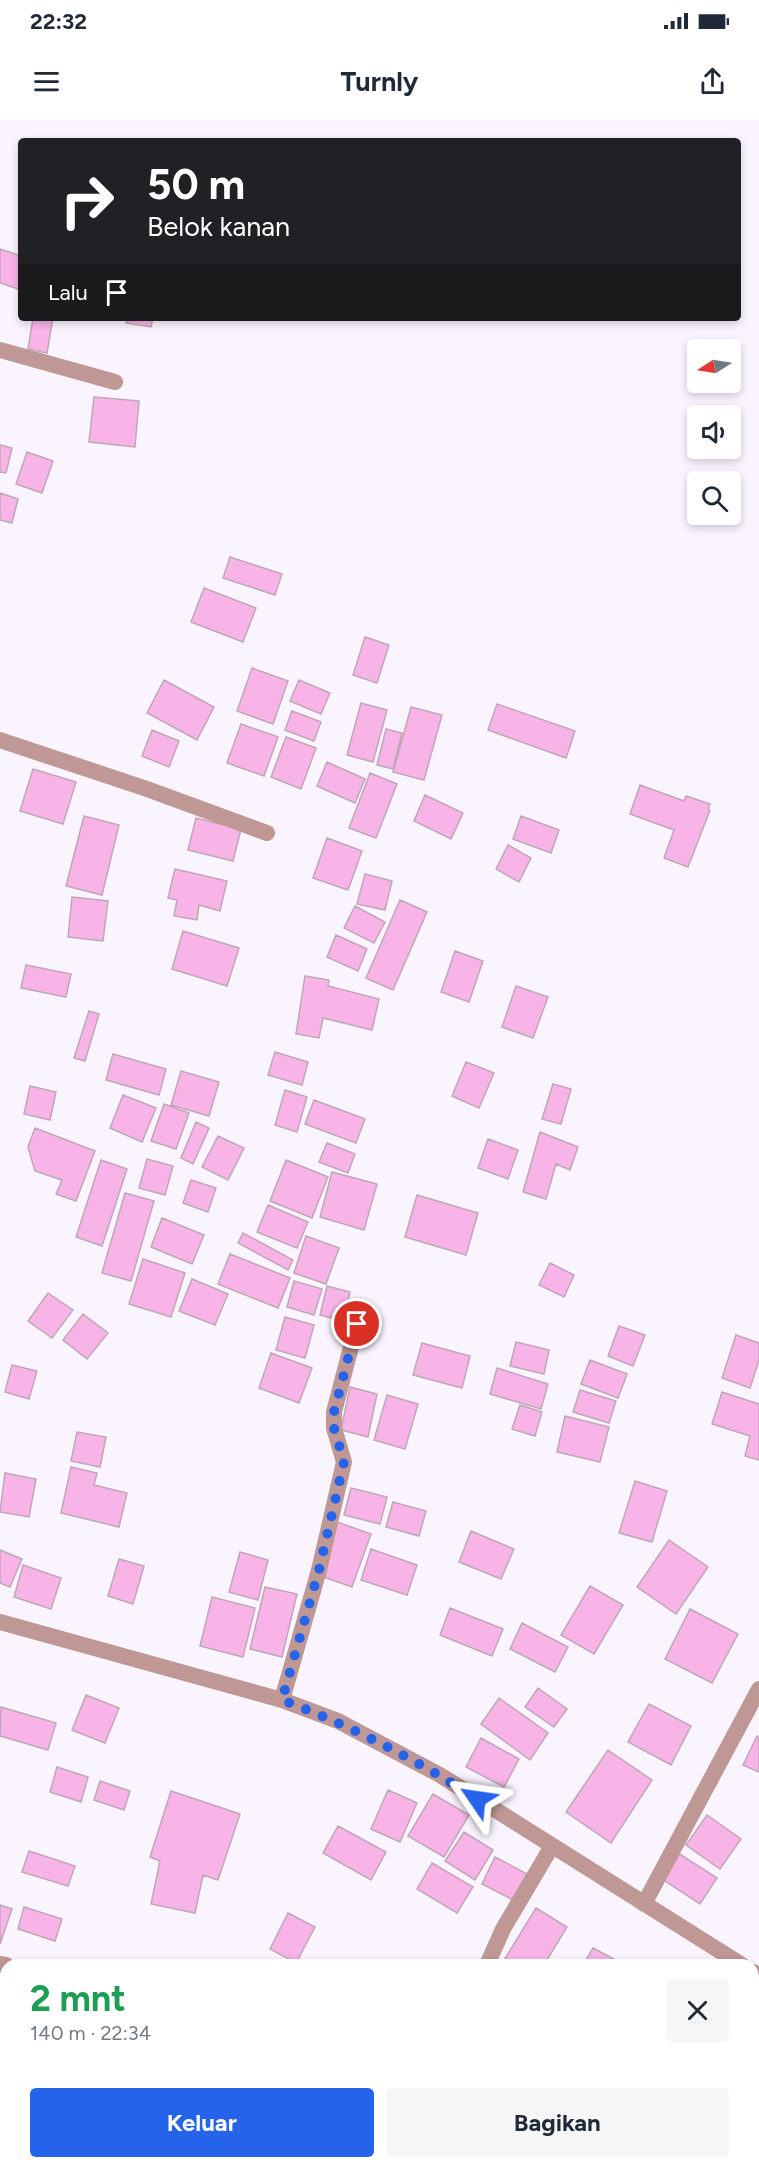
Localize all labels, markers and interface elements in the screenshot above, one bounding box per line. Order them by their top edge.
text: 22:32 [30,8,87,35]
icon: menu [30,65,63,98]
text: Turnly [341,65,418,98]
icon: share [696,65,729,98]
text: 50 m [147,159,245,210]
icon: right [48,162,126,240]
text: Belok kanan [147,210,290,243]
icon: arrive [100,276,133,309]
text: Lalu [48,279,88,306]
north arrow [687,339,741,393]
map controls [687,339,741,525]
button: sound [687,405,741,459]
button: search [687,471,741,525]
pin [331,1298,382,1349]
icon: arrive [340,1307,373,1340]
position arrow [445,1767,509,1831]
text: 2 mnt [30,1977,126,2020]
button: close [666,1979,729,2042]
text: 140 m · 22:34 [30,2021,151,2045]
button: Keluar [30,2088,374,2157]
button: Bagikan [386,2088,729,2157]

